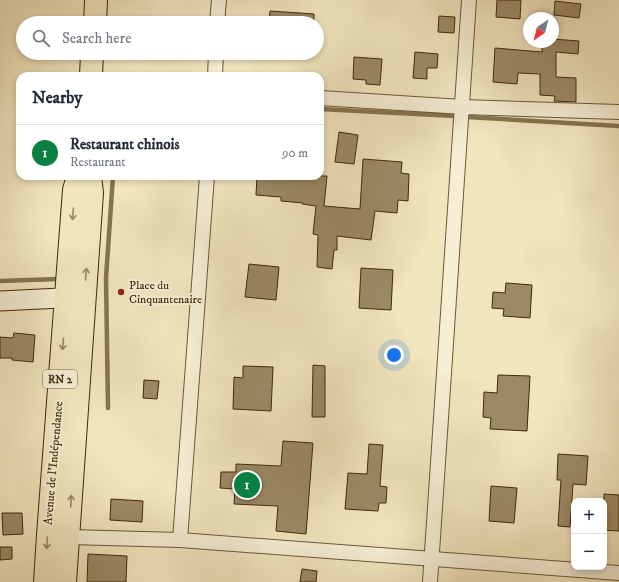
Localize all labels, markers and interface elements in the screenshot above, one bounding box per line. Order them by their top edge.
north arrow [523,12,559,48]
search box [16,16,324,60]
icon: search [30,27,52,49]
text: Search here [62,29,131,48]
text: Nearby [32,87,82,109]
text: Restaurant chinois [70,135,179,154]
text: 1 [43,145,47,161]
text: 90 m [282,145,308,161]
text: Restaurant [70,154,126,170]
one-way arrow [69,207,76,220]
one-way arrow [82,268,89,281]
place label: Place du Cinquantenaire [129,278,202,307]
marker: Place du Cinquantenaire [116,287,126,297]
one-way arrow [59,337,66,350]
your location [384,345,404,365]
road number: RN 2 [43,370,77,388]
street label: Avenue de l'Indépendance [41,401,66,526]
pin: 1 [234,470,260,500]
one-way arrow [68,495,75,508]
map controls [571,498,607,570]
button: + [571,498,607,534]
button: − [571,534,607,570]
one-way arrow [43,537,51,550]

